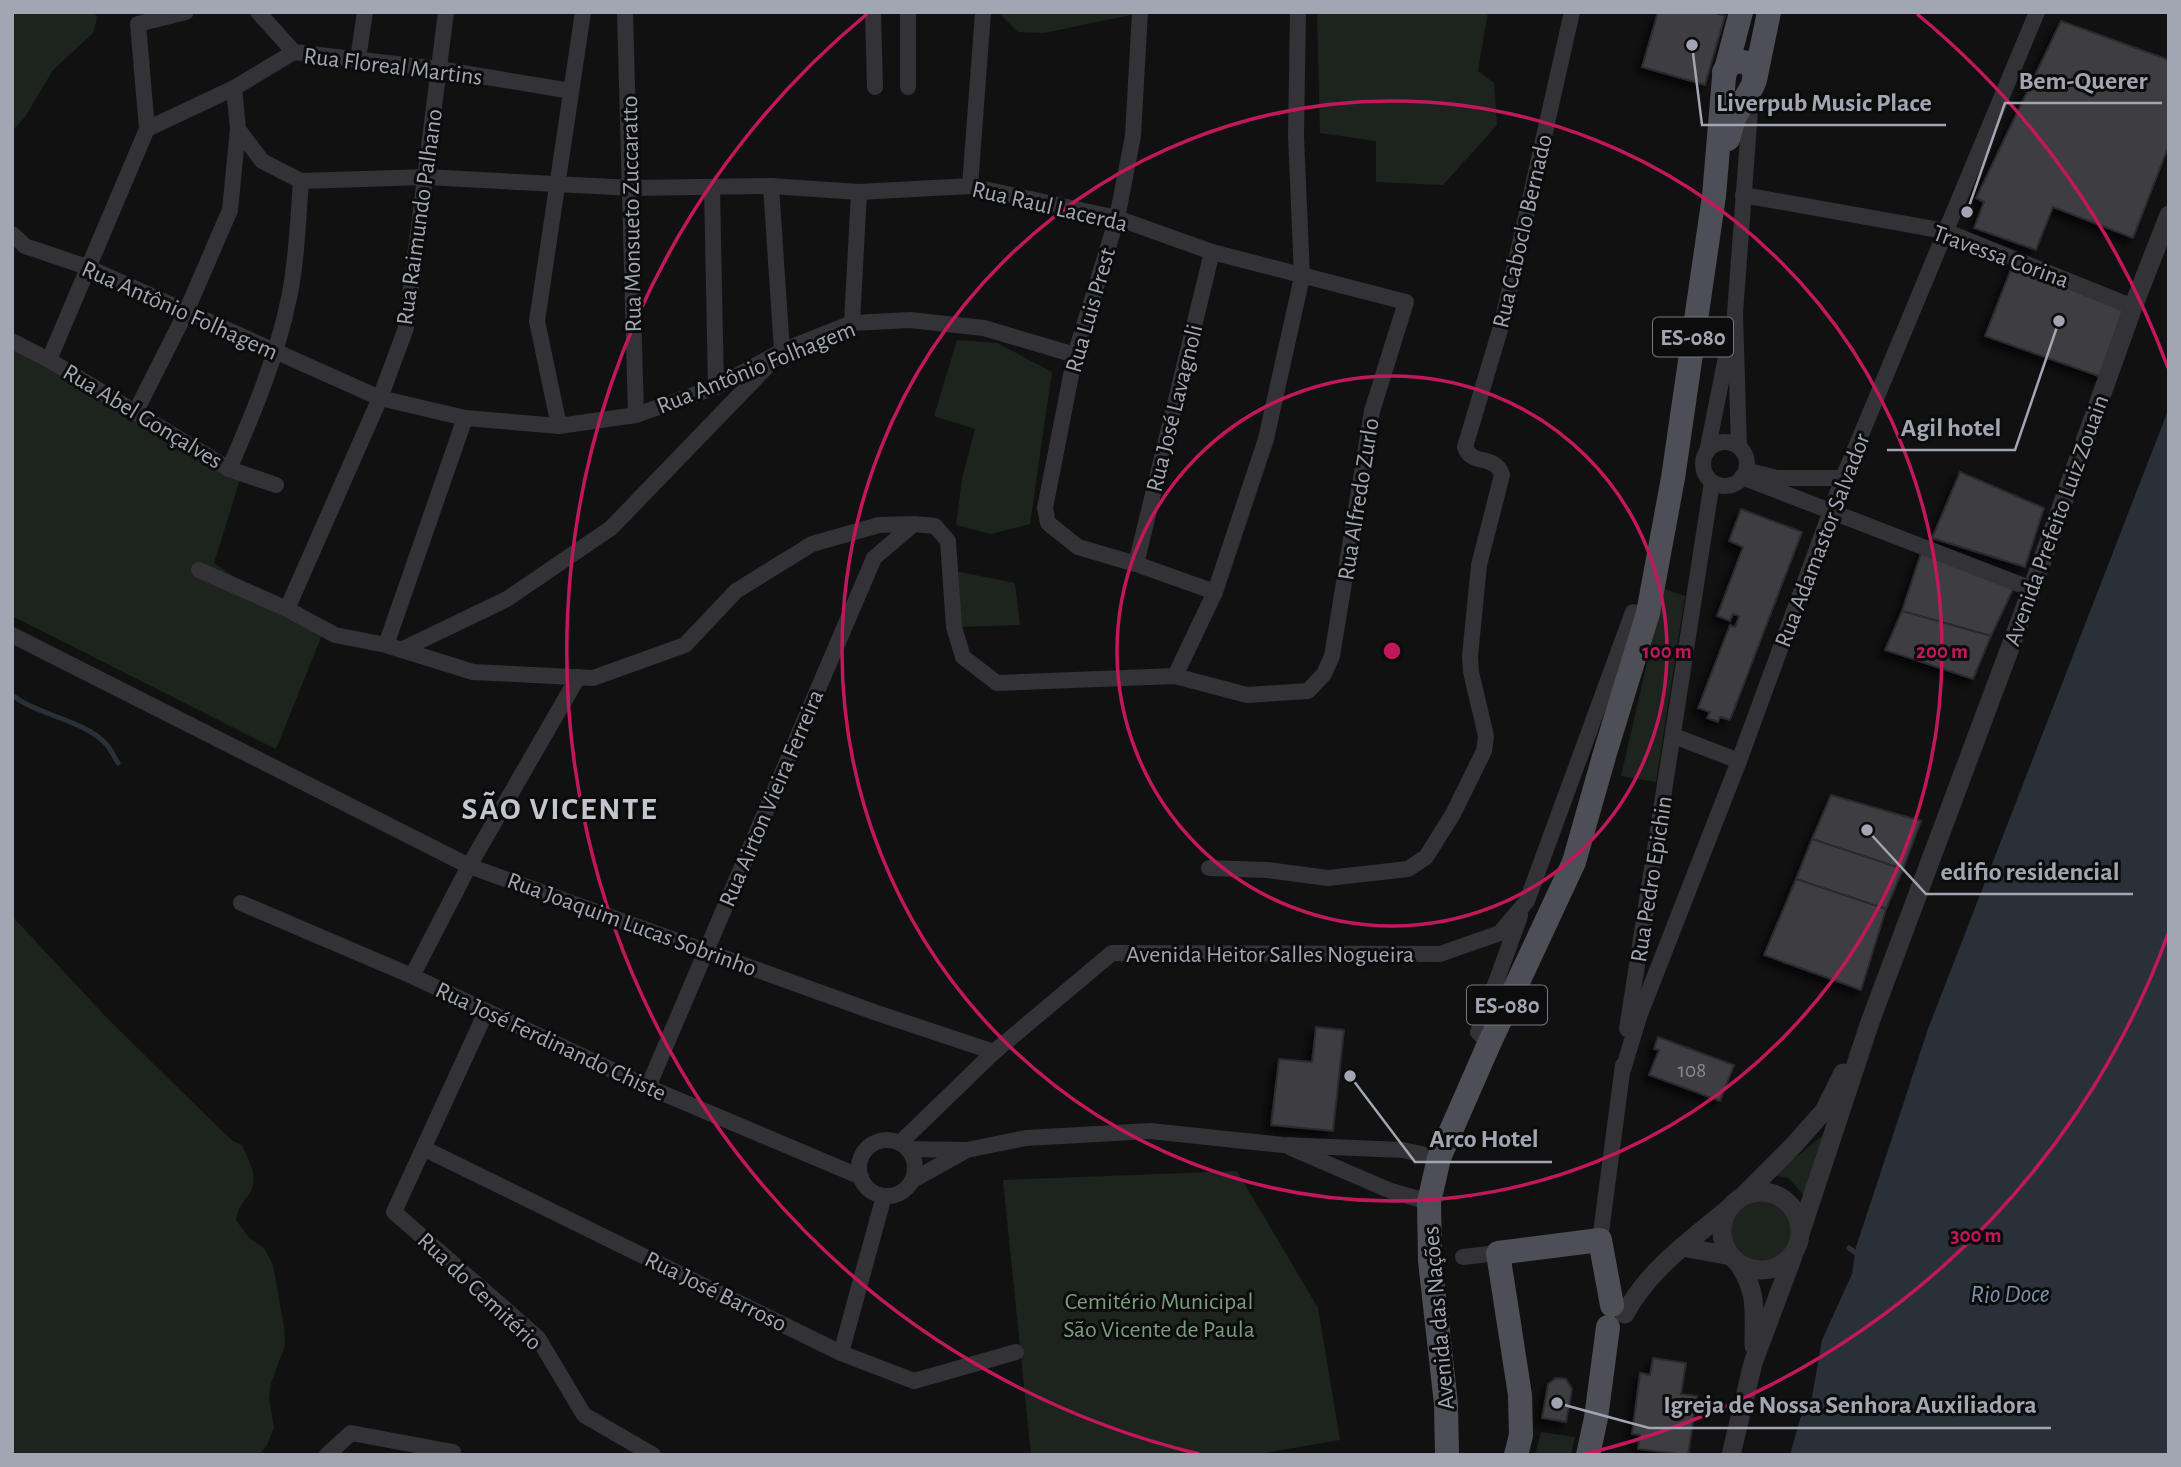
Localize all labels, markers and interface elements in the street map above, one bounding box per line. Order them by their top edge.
street label: Rua Floreal Martins [302,44,484,90]
callout: Bem-Querer [2005,56,2162,103]
text: Bem-Querer [2018,68,2148,94]
callout: Liverpub Music Place [1702,78,1946,125]
text: Liverpub Music Place [1716,90,1932,116]
street label: Rua Monsueto Zuccaratto [618,95,646,333]
street label: Rua Raimundo Palhano [393,108,447,327]
street label: Rua Caboclo Bernado [1489,132,1557,330]
street label: Rua Raul Lacerda [970,177,1130,237]
street label: Travessa Corina [1929,221,2072,293]
street label: Rua Luis Prest [1062,245,1120,375]
street label: Rua Antônio Folhagem [78,257,281,365]
street label: Rua Antônio Folhagem [654,317,859,419]
road number: ES-080 [1653,318,1733,356]
street label: Rua José Lavagnoli [1143,322,1207,495]
street label: Rua Abel Gonçalves [59,360,226,474]
street label: Avenida Prefeito Luiz Zouain [2000,392,2114,649]
callout: Agil hotel [1887,403,2015,450]
text: Agil hotel [1901,415,2001,441]
street label: Rua Alfredo Zurlo [1334,416,1384,582]
street label: Rua Adamastor Salvador [1771,430,1875,651]
centre of rings [1380,639,1404,663]
text: 100 m [1642,641,1692,662]
text: 200 m [1916,641,1968,662]
street label: Rua Airton Vieira Ferreira [715,686,829,910]
district label: SÃO VICENTE [462,791,658,825]
street label: Rua Pedro Epichin [1627,794,1677,964]
callout: edifio residencial [1926,847,2133,894]
text: edifio residencial [1940,859,2120,885]
street label: Rua Joaquim Lucas Sobrinho [504,869,760,981]
street label: Avenida Heitor Salles Nogueira [1126,943,1414,967]
street label: Rua José Ferdinando Chiste [432,978,669,1106]
road number: ES-080 [1467,986,1547,1024]
house number: 108 [1678,1060,1706,1081]
callout: Arco Hotel [1415,1115,1552,1162]
text: Arco Hotel [1429,1126,1539,1152]
street label: Avenida das Nações [1419,1225,1459,1411]
text: 300 m [1950,1225,2002,1246]
street label: Rua do Cemitério [413,1228,546,1355]
street label: Rua José Barroso [641,1247,790,1337]
water label: Rio Doce [1970,1281,2050,1307]
park label: Cemitério Municipal São Vicente de Paula [1063,1290,1255,1342]
callout: Igreja de Nossa Senhora Auxiliadora [1649,1381,2051,1428]
text: Igreja de Nossa Senhora Auxiliadora [1663,1392,2037,1418]

